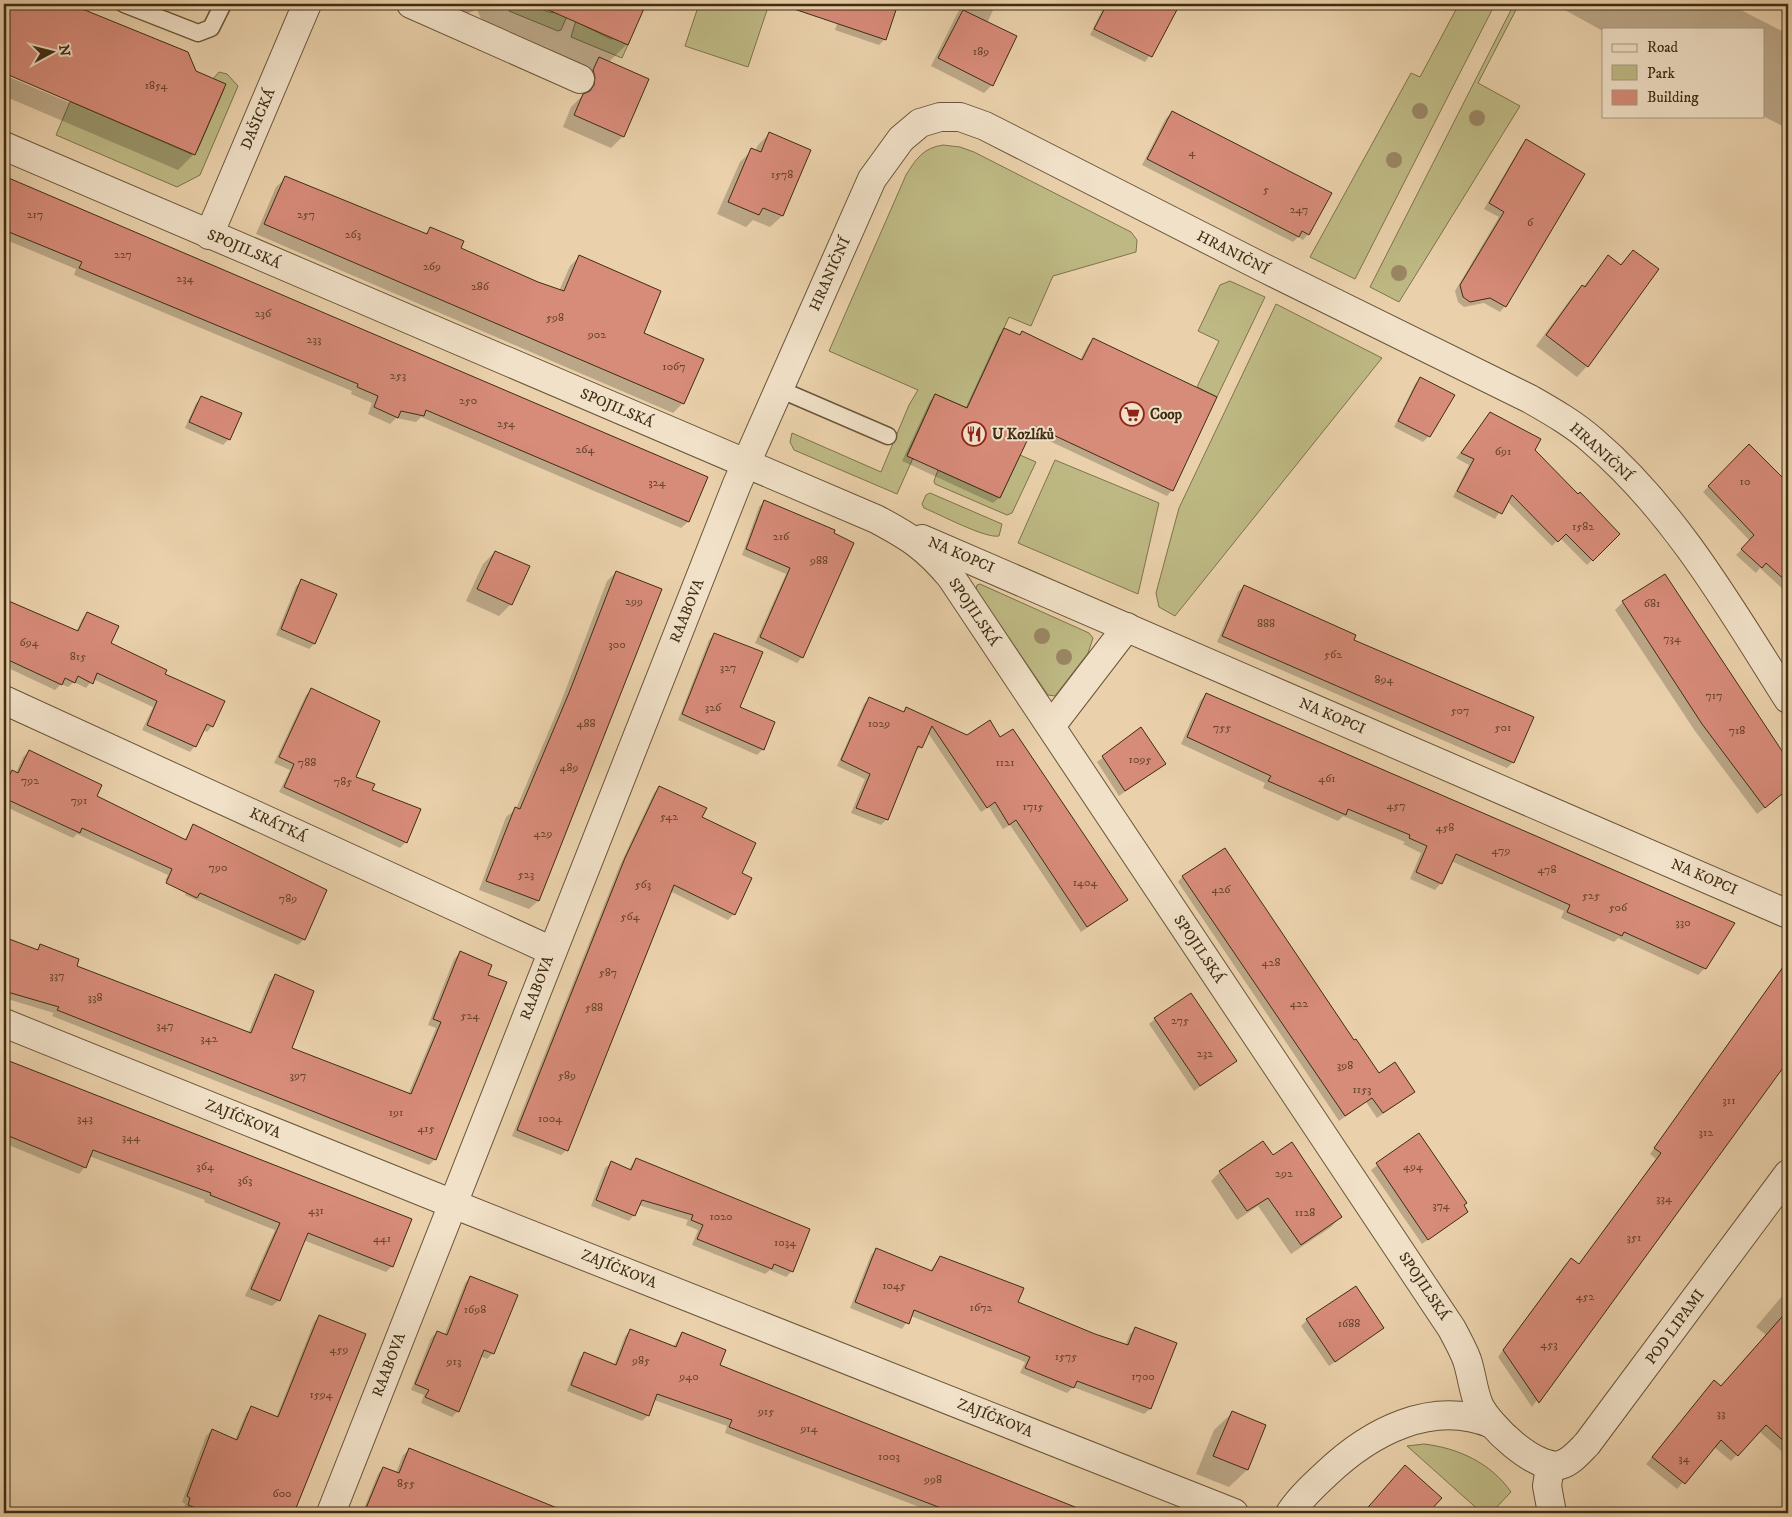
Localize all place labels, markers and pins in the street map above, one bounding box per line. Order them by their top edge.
supermarket icon: Coop [1119,401,1145,427]
place label: Coop [1150,405,1183,424]
restaurant icon: U Kozlíků [961,421,987,447]
place label: U Kozlíků [992,425,1055,444]

